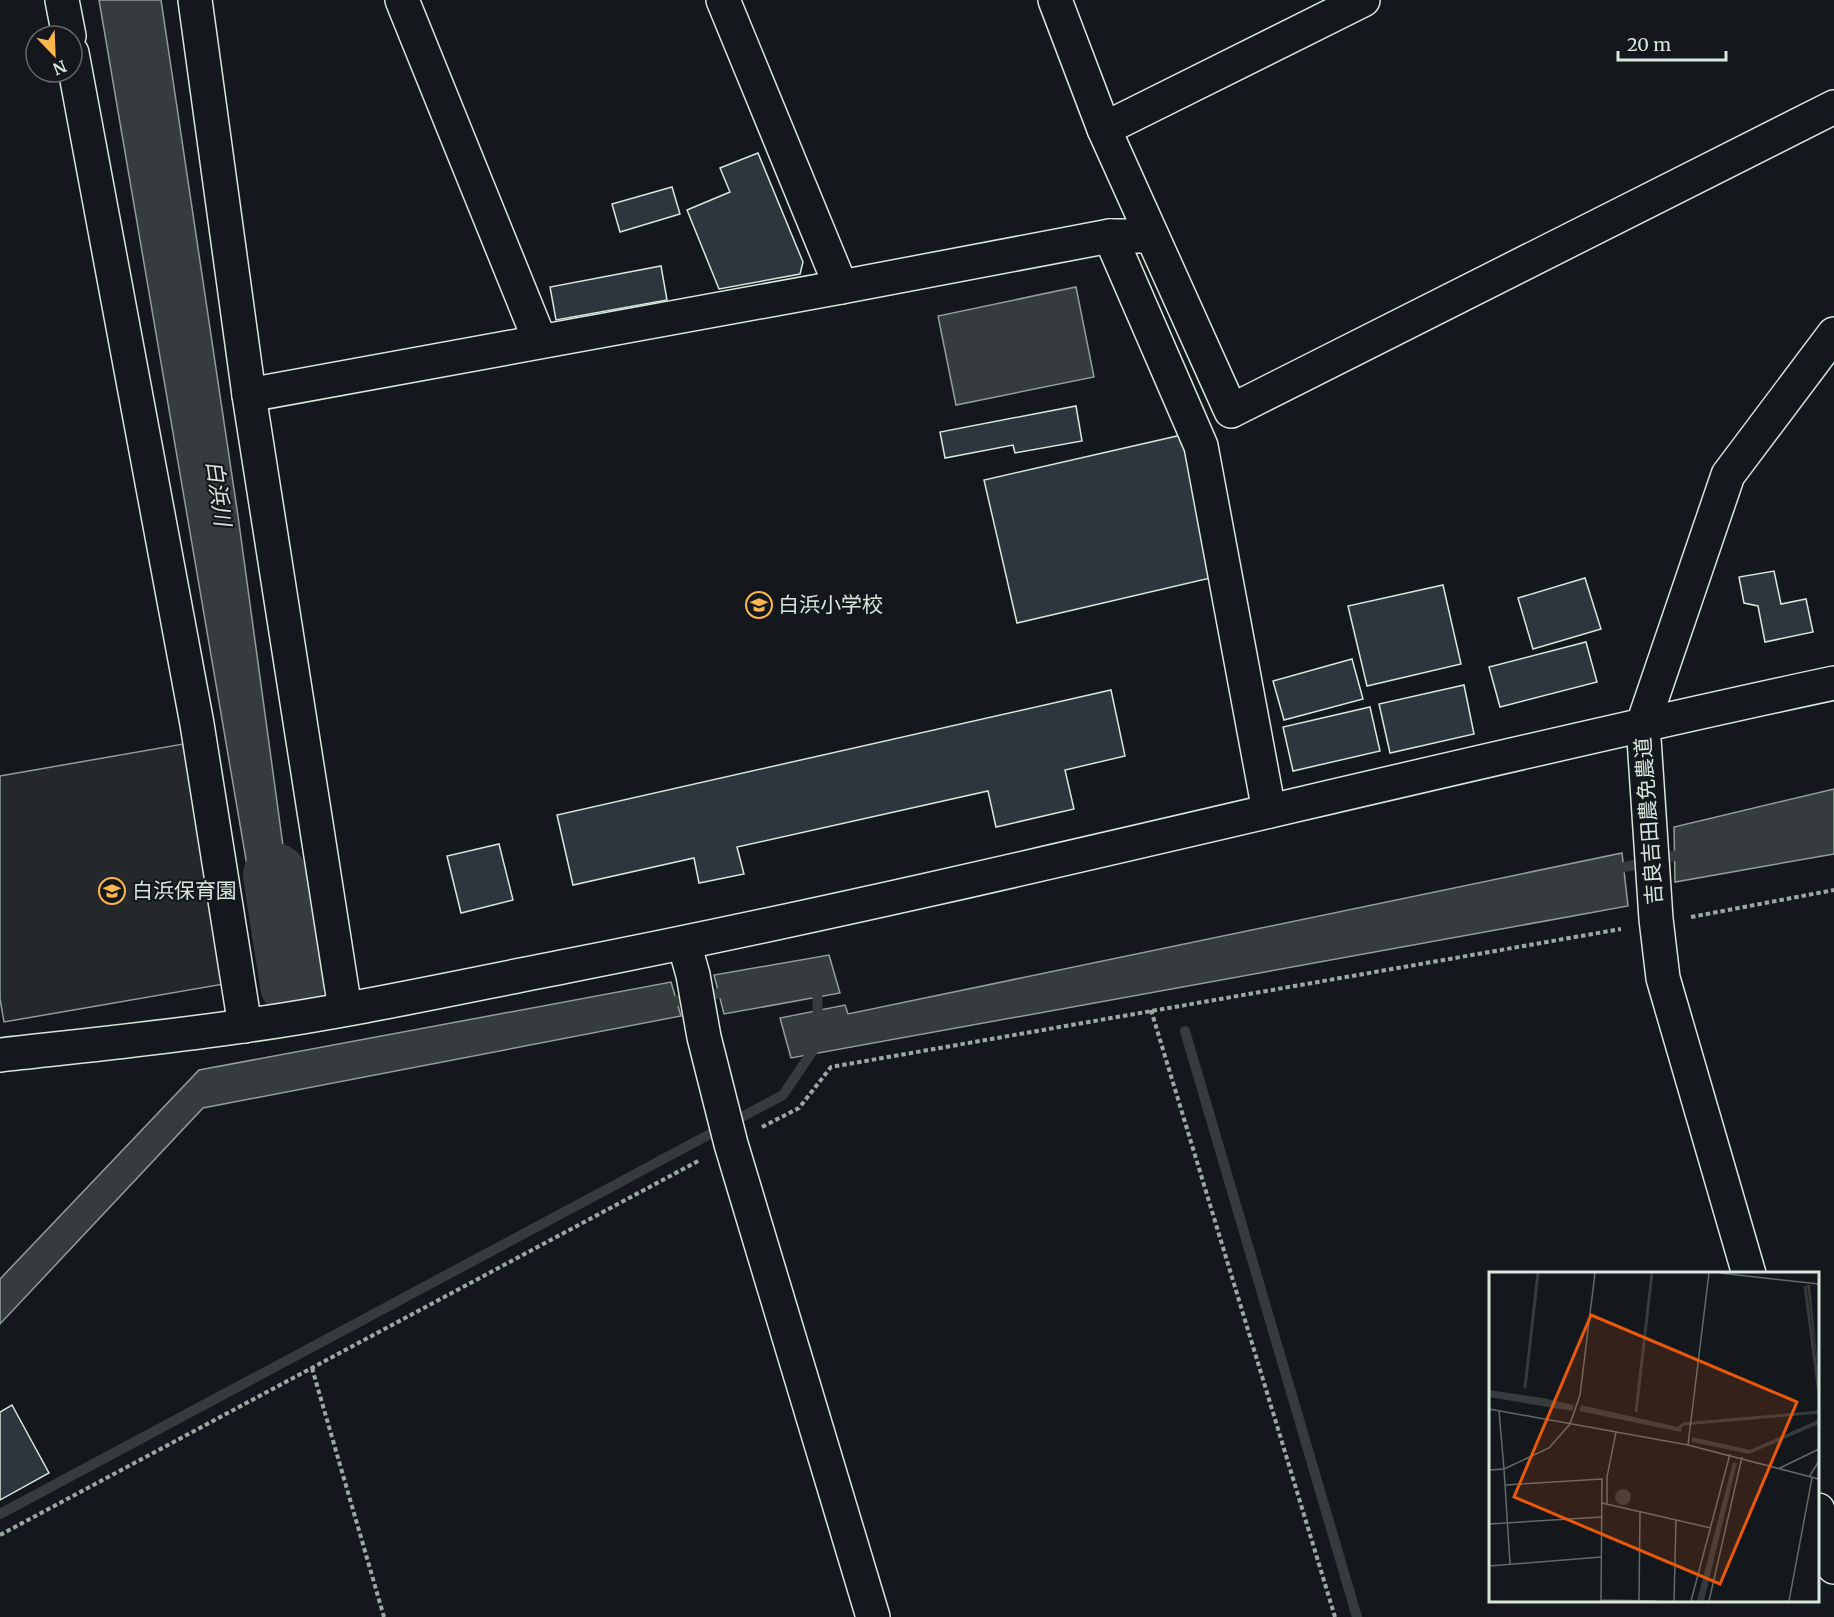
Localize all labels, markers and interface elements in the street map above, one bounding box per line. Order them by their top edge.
north arrow [24,24,84,84]
scale bar [1618,24,1726,62]
text: 20 m [1627,33,1671,56]
text: N [50,56,70,80]
water label: 白浜川 [201,458,238,530]
school or university icon: 白浜小学校 [744,590,774,620]
place label: 白浜小学校 [778,591,883,618]
street label: 吉良吉田農免農道 [1629,736,1668,906]
school or university icon: 白浜保育園 [97,876,127,906]
place label: 白浜保育園 [132,877,237,904]
inset map [1489,1272,1819,1602]

